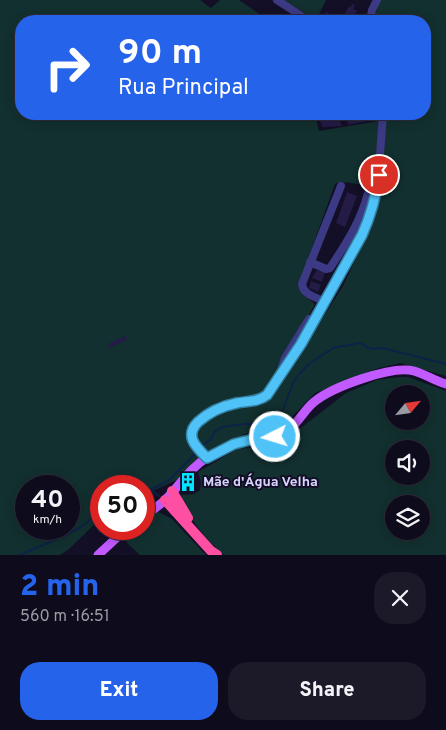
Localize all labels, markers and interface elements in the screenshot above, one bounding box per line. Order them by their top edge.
text: 90 m [118,32,202,76]
icon: right [35,35,100,100]
text: Rua Principal [118,75,249,102]
pin [358,154,400,196]
icon: arrive [365,161,393,189]
north arrow [385,385,430,430]
map controls [385,385,430,540]
position arrow [248,410,300,462]
button: sound [385,440,430,485]
building icon: Mãe d'Água Velha [177,471,199,493]
place label: Mãe d'Água Velha [203,473,318,491]
speed limit sign: 50 [90,475,155,540]
text: 40 [31,485,64,517]
button: layers [385,495,430,540]
text: km/h [33,512,62,528]
text: 2 min [20,569,99,606]
button: close [374,572,426,624]
text: 560 m · 16:51 [20,607,110,627]
button: Exit [20,662,218,720]
button: Share [228,662,426,720]

